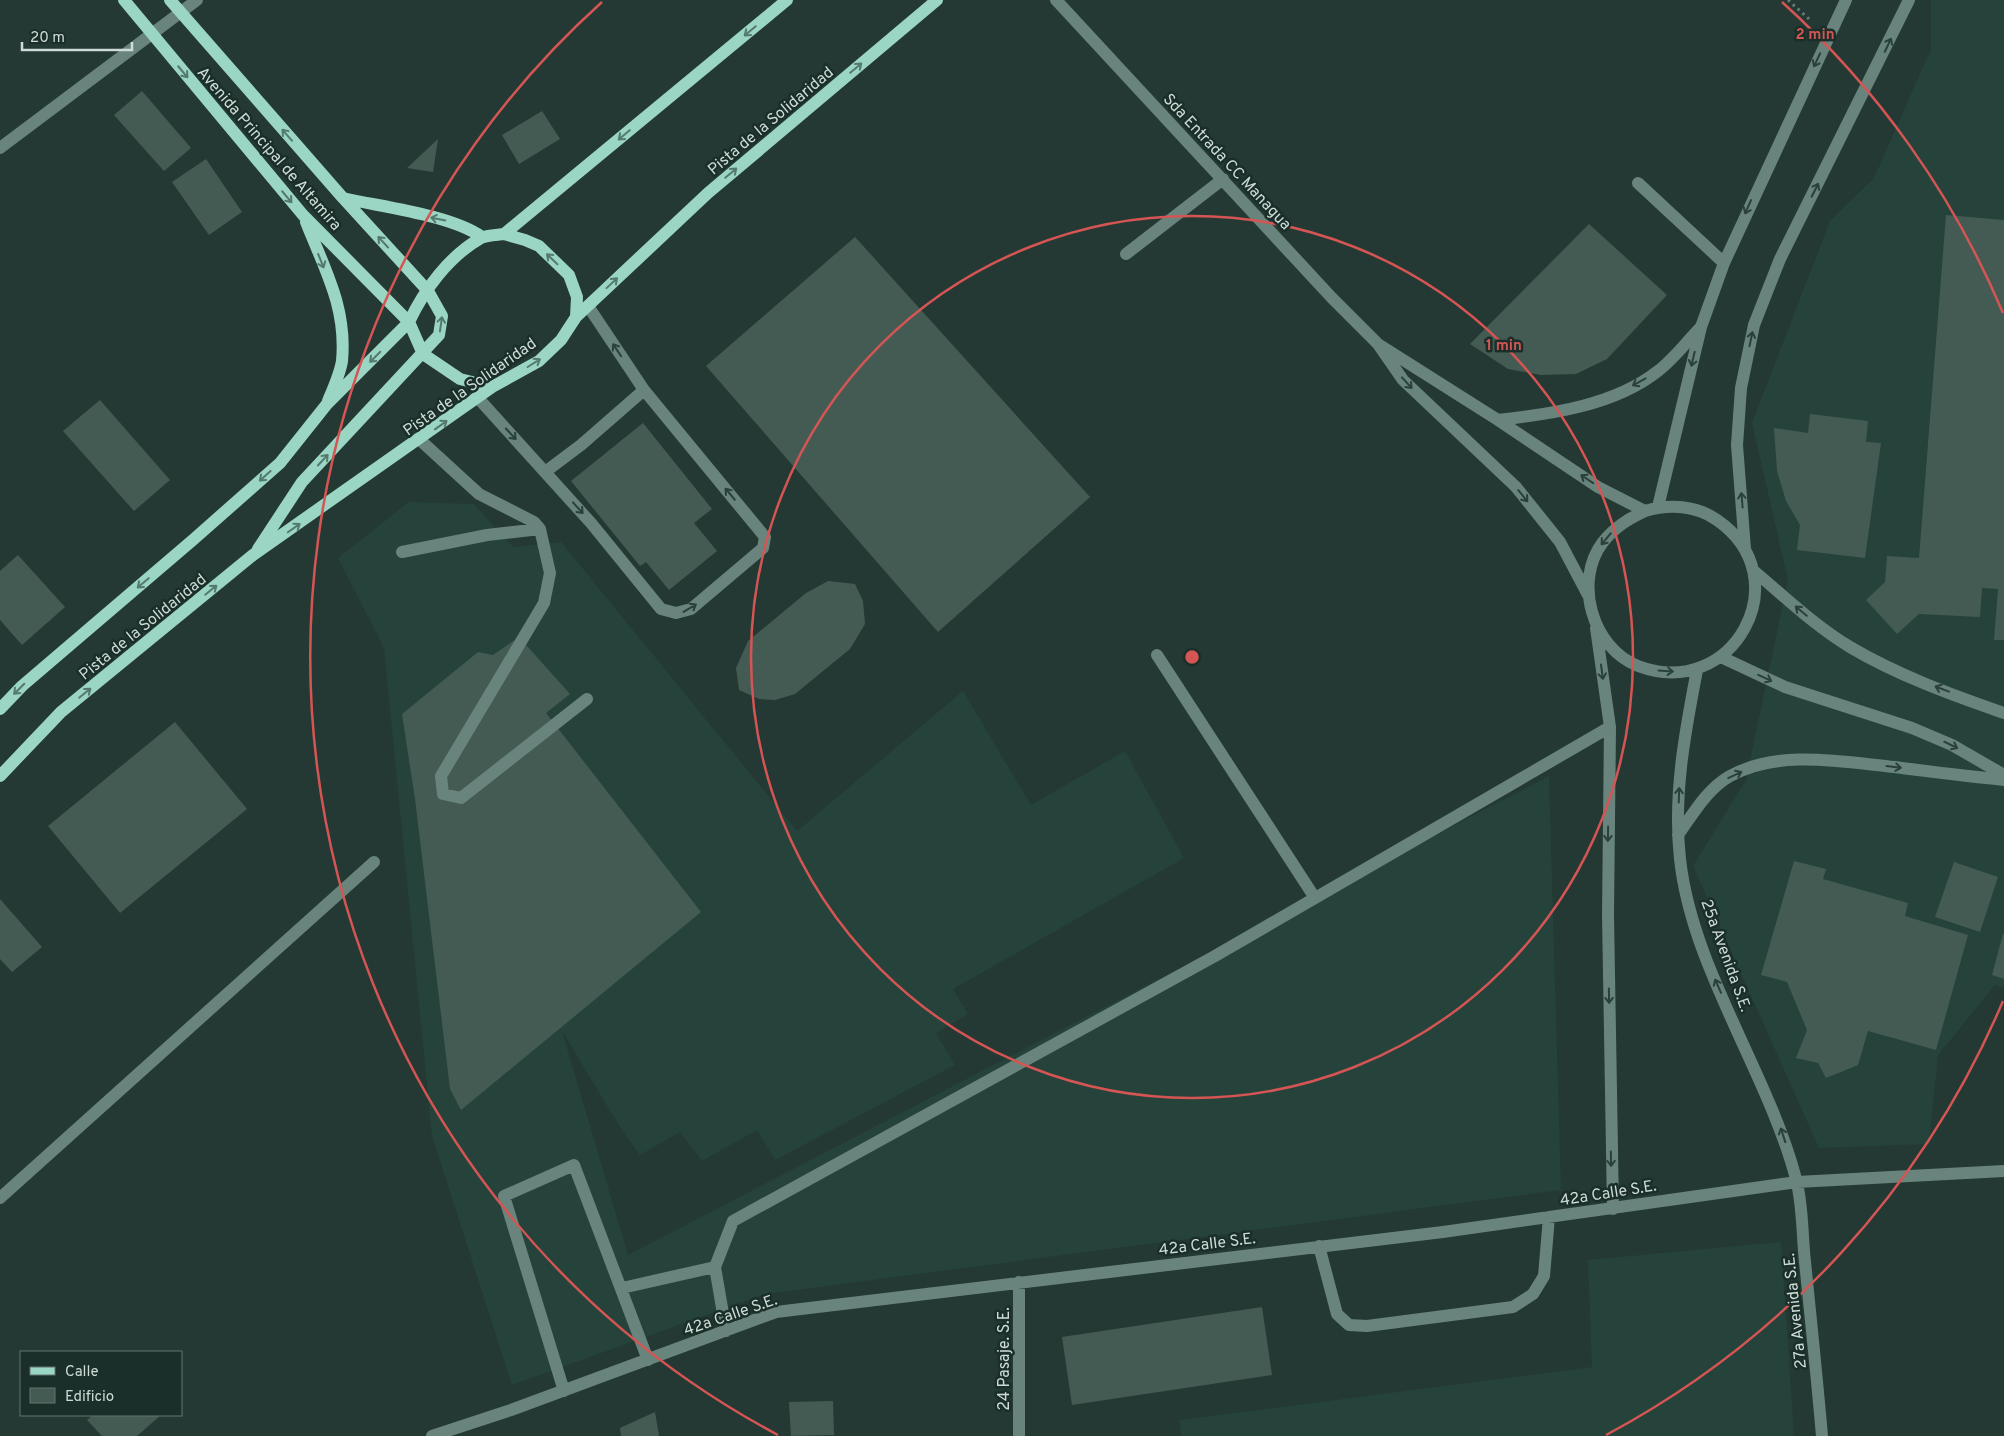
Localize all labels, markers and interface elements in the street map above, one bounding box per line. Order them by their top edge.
scale bar [22,20,132,52]
one-way arrow [743,25,756,37]
text: 2 min [1795,26,1835,45]
text: 20 m [30,29,65,48]
one-way arrow [1883,38,1893,53]
one-way arrow [1812,52,1822,67]
street label: Avenida Principal de Altamira [192,63,345,235]
street label: Pista de la Solidaridad [704,63,838,180]
one-way arrow [849,63,862,74]
one-way arrow [178,65,189,78]
street label: Sda Entrada CC Managua [1158,90,1295,235]
one-way arrow [282,129,293,142]
one-way arrow [618,129,631,140]
one-way arrow [725,168,738,179]
one-way arrow [1811,183,1820,198]
one-way arrow [282,190,293,203]
one-way arrow [1743,199,1753,214]
one-way arrow [430,214,446,223]
one-way arrow [377,236,389,249]
one-way arrow [317,253,327,268]
one-way arrow [546,253,559,265]
one-way arrow [606,277,618,289]
one-way arrow [436,316,446,332]
one-way arrow [1747,332,1757,348]
street label: Pista de la Solidaridad [400,334,541,441]
text: 1 min [1486,337,1522,356]
one-way arrow [612,343,622,357]
one-way arrow [368,351,381,363]
one-way arrow [1688,351,1697,367]
one-way arrow [527,358,541,369]
one-way arrow [1401,377,1413,390]
one-way arrow [1632,378,1647,387]
one-way arrow [434,419,447,430]
one-way arrow [504,427,516,440]
one-way arrow [317,453,329,466]
one-way arrow [258,470,271,482]
one-way arrow [1580,474,1594,484]
one-way arrow [724,487,736,500]
one-way arrow [1518,490,1529,503]
one-way arrow [1737,493,1746,509]
one-way arrow [572,501,583,514]
one-way arrow [286,523,300,533]
one-way arrow [1601,533,1612,546]
street label: Pista de la Solidaridad [75,570,211,685]
one-way arrow [136,578,149,589]
one-way arrow [204,585,217,596]
one-way arrow [683,603,697,614]
one-way arrow [1795,605,1808,616]
centre of rings [1183,648,1201,666]
one-way arrow [1597,663,1607,679]
one-way arrow [1657,667,1673,676]
one-way arrow [1758,673,1773,683]
one-way arrow [13,683,25,695]
one-way arrow [1935,684,1950,694]
one-way arrow [78,688,91,699]
one-way arrow [1943,741,1958,750]
one-way arrow [1886,762,1902,772]
one-way arrow [1727,770,1742,779]
one-way arrow [1674,787,1684,803]
one-way arrow [1603,825,1613,841]
street label: 25a Avenida S.E. [1695,897,1755,1015]
one-way arrow [1713,979,1723,994]
one-way arrow [1604,988,1614,1004]
one-way arrow [1778,1127,1788,1143]
one-way arrow [1607,1150,1616,1166]
street label: 42a Calle S.E. [1559,1176,1658,1211]
street label: 42a Calle S.E. [1158,1229,1257,1261]
street label: 27a Avenida S.E. [1780,1252,1812,1370]
street label: 42a Calle S.E. [681,1291,780,1341]
street label: 24 Pasaje. S.E. [995,1307,1015,1411]
legend [20,1351,182,1416]
text: Calle [65,1363,99,1382]
text: Edificio [65,1388,114,1407]

